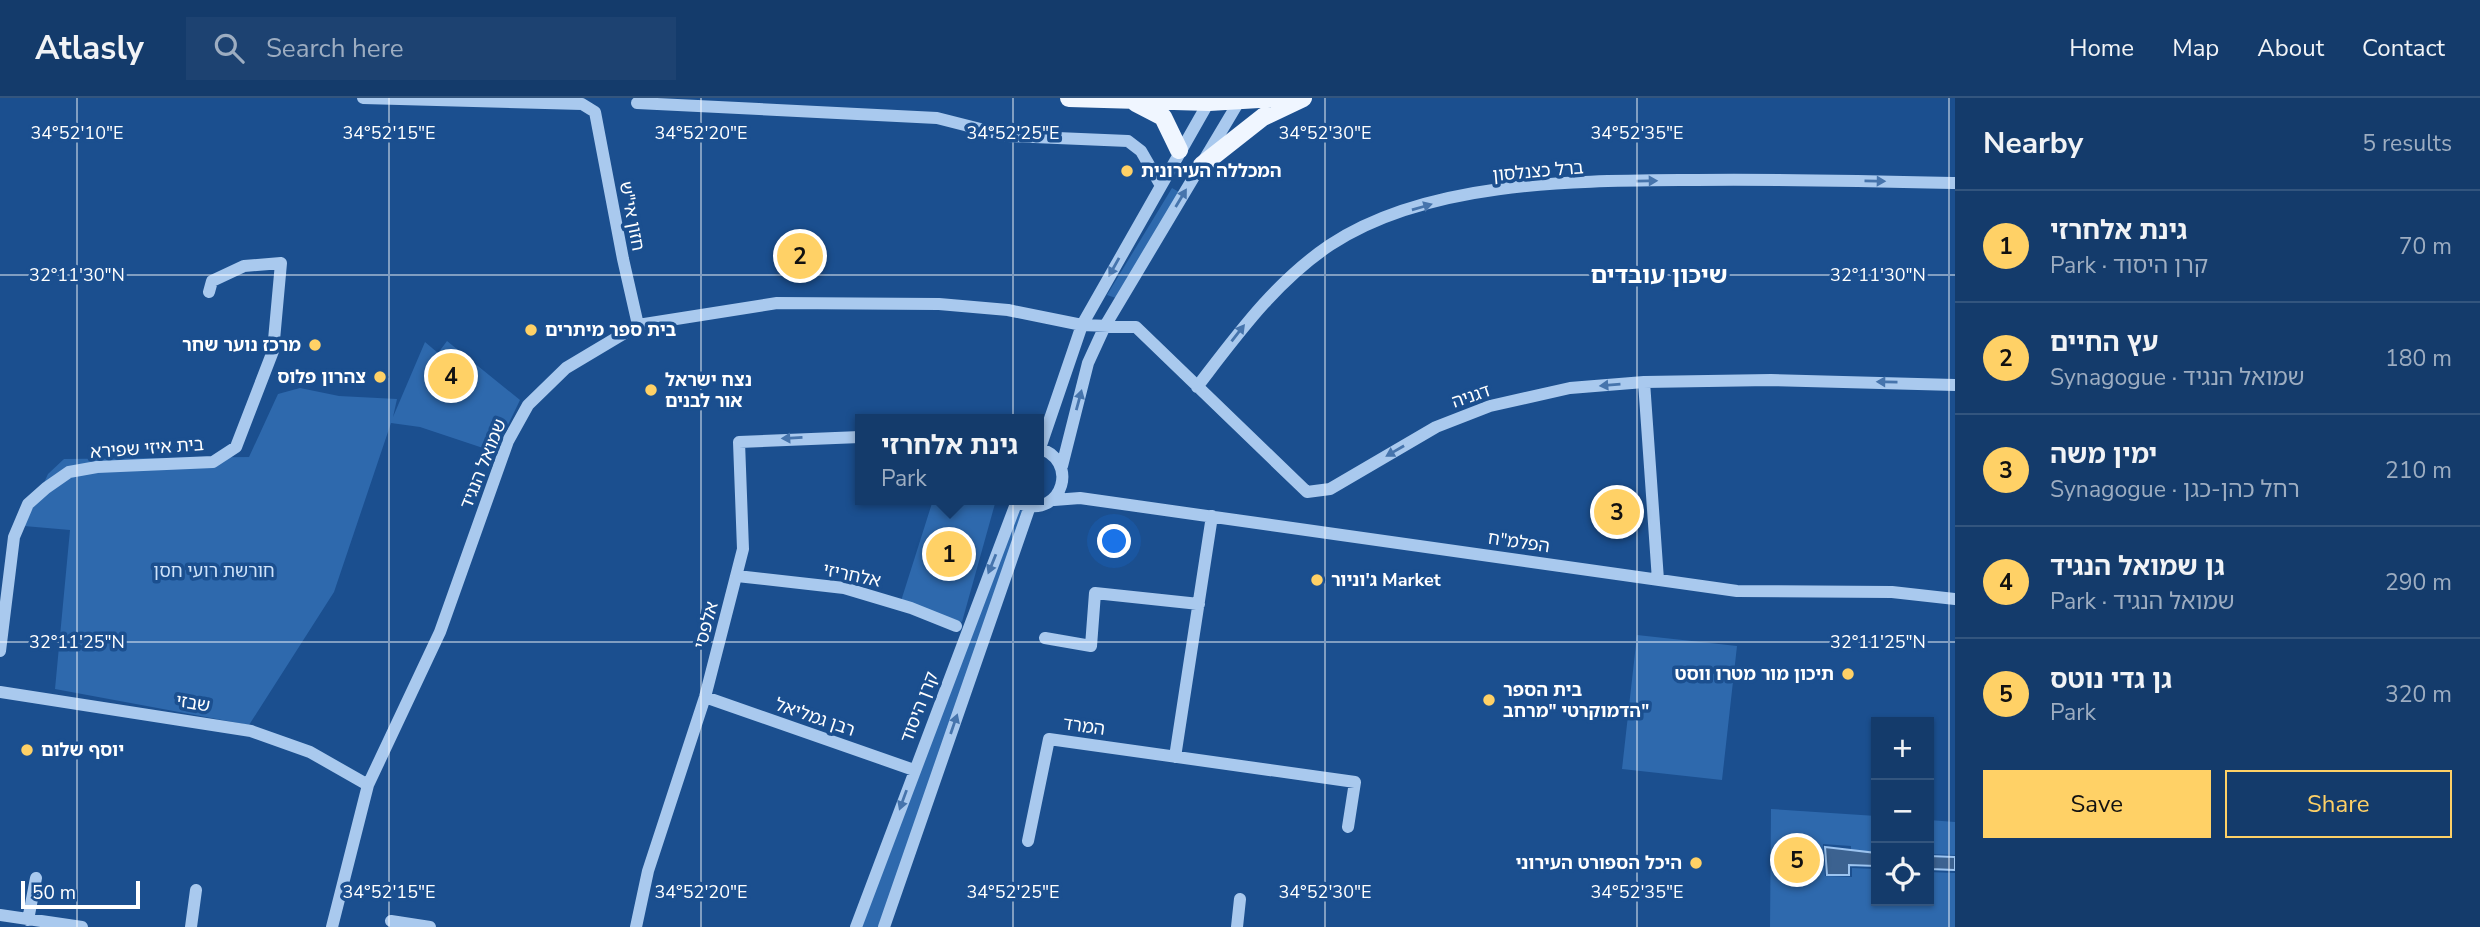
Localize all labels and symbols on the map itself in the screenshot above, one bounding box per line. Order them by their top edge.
text: 34°52'10"E [31,121,124,145]
text: 34°52'15"E [343,121,436,145]
text: 34°52'20"E [655,121,748,145]
text: 34°52'25"E [967,121,1060,145]
text: 34°52'30"E [1279,121,1372,145]
text: 34°52'35"E [1591,121,1684,145]
street label: ברל כצנלסון [1491,155,1585,187]
place label: המכללה העירונית [1141,159,1282,183]
marker: המכללה העירונית [1119,163,1135,179]
one-way arrow [1636,175,1658,187]
one-way arrow [1864,175,1886,187]
street label: חזון אי"ש [614,179,650,253]
one-way arrow [1175,188,1188,207]
one-way arrow [1412,201,1433,211]
pin: 2 [777,230,823,282]
one-way arrow [1108,258,1120,277]
district label: שיכון עובדים [1590,259,1728,291]
text: 32°11'30"N [29,263,125,287]
text: 32°11'30"N [1830,263,1926,287]
place label: בית ספר מיתרים [545,318,677,342]
marker: בית ספר מיתרים [523,322,539,338]
one-way arrow [1231,324,1246,342]
place label: מרכז נוער שחר [182,333,301,357]
marker: מרכז נוער שחר [307,337,323,353]
pin: 4 [428,350,474,402]
place label: צהרון פלוס [277,365,366,389]
place label: נצח ישראל אור לבנים [665,368,752,413]
marker: צהרון פלוס [372,369,388,385]
one-way arrow [1876,376,1898,388]
street label: דגניה [1449,378,1494,414]
one-way arrow [1599,380,1621,391]
marker: נצח ישראל אור לבנים [643,382,659,398]
one-way arrow [1074,388,1085,410]
street label: שמואל הנגיד [454,415,512,513]
street label: בית איזי שפירא [89,432,205,464]
one-way arrow [780,432,802,443]
one-way arrow [1386,445,1405,457]
pin: 3 [1594,486,1640,538]
your location [1097,524,1131,558]
street label: הפלמ"ח [1487,526,1551,558]
pin: 1 [926,528,972,580]
one-way arrow [987,554,998,575]
street label: אלחריזי [821,557,883,593]
park label: חורשת רועי חסן [153,559,275,583]
place label: ג'וניור Market [1331,568,1441,592]
marker: ג'וניור Market [1309,572,1325,588]
street label: אלפסי [688,599,724,651]
text: 32°11'25"N [29,630,125,654]
text: 32°11'25"N [1830,630,1926,654]
place label: תיכון מור מטרו ווסט [1675,662,1834,686]
marker: תיכון מור מטרו ווסט [1840,666,1856,682]
street label: קרן היסוד [894,668,944,746]
place label: בית הספר הדמוקרטי "מרחב" [1503,678,1649,723]
street label: שבזי [174,688,212,718]
street label: רבן גמליאל [772,692,858,742]
marker: בית הספר הדמוקרטי "מרחב" [1481,692,1497,708]
street label: המרד [1061,711,1107,741]
one-way arrow [949,713,960,734]
place label: יוסף שלום [41,738,124,762]
marker: יוסף שלום [19,742,35,758]
one-way arrow [897,789,908,810]
pin: 5 [1774,834,1820,886]
place label: היכל הספורט העירוני [1515,851,1682,875]
marker: היכל הספורט העירוני [1688,855,1704,871]
scale bar [21,878,140,910]
text: 34°52'15"E [343,880,436,904]
text: 34°52'20"E [655,880,748,904]
text: 34°52'25"E [967,880,1060,904]
text: 34°52'30"E [1279,880,1372,904]
text: 34°52'35"E [1591,880,1684,904]

